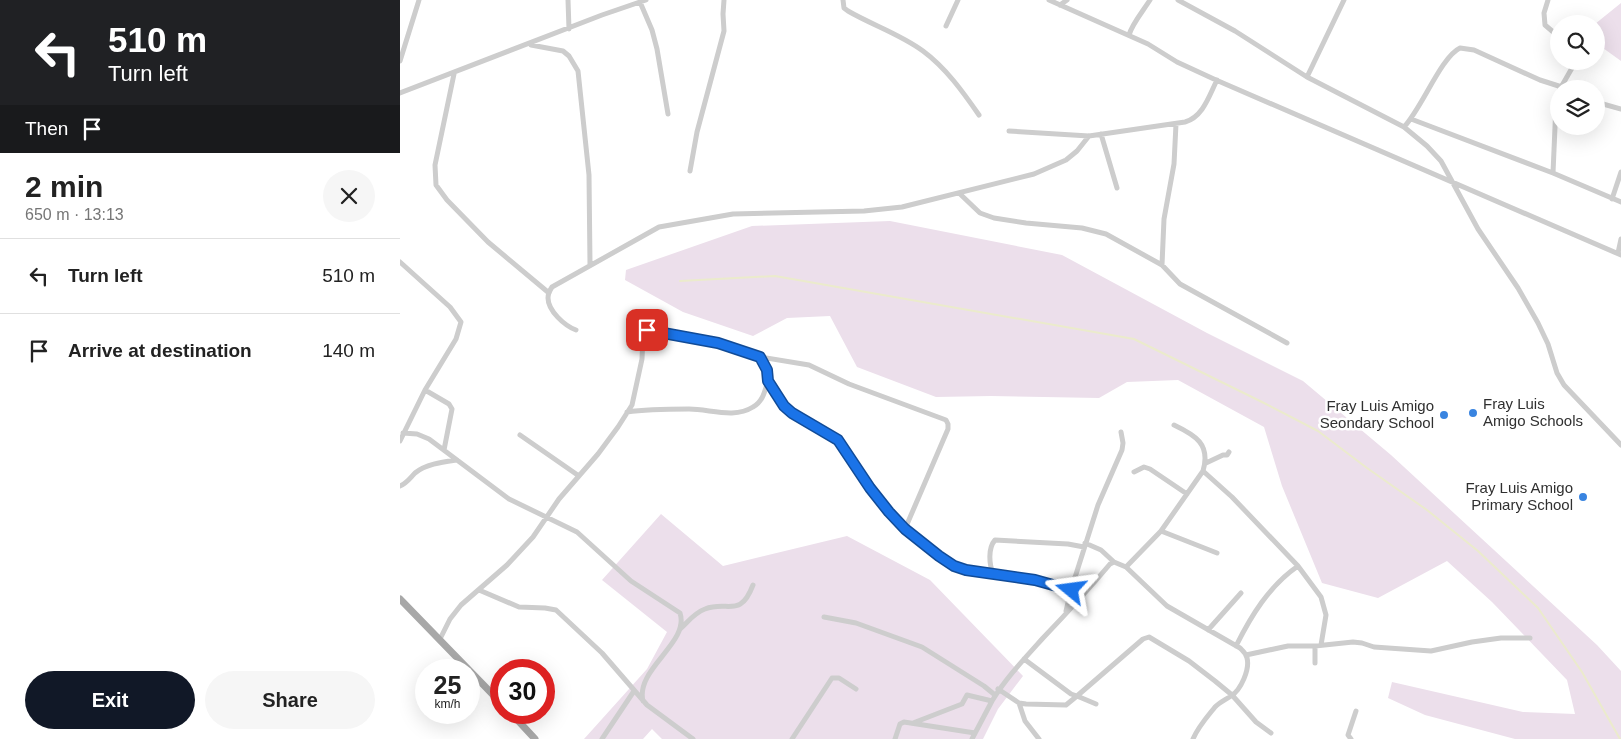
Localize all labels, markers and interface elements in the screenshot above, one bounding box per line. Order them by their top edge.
map controls [1550,15,1605,135]
button: search [1550,15,1605,70]
icon: left [25,20,90,85]
text: 510 m [108,20,207,59]
text: Turn left [108,61,188,86]
button: layers [1550,80,1605,135]
icon: arrive [78,115,106,143]
text: Then [25,118,68,139]
text: 2 min [25,170,103,203]
button: close [323,170,375,222]
text: 650 m · 13:13 [25,206,124,223]
icon: left [25,262,53,290]
text: Turn left [68,265,143,286]
text: 510 m [322,265,375,286]
pin [626,309,668,351]
icon: arrive [633,316,661,344]
icon: arrive [25,337,53,365]
text: Arrive at destination [68,340,252,361]
text: 140 m [322,340,375,361]
place label: Fray Luis Amigo Schools [1483,395,1583,429]
place label: Fray Luis Amigo Seondary School [1320,397,1434,431]
marker: Fray Luis Amigo Schools [1467,407,1479,419]
marker: Fray Luis Amigo Seondary School [1438,409,1450,421]
place label: Fray Luis Amigo Primary School [1465,479,1573,513]
marker: Fray Luis Amigo Primary School [1577,491,1589,503]
position arrow [1044,563,1096,615]
speed limit sign: 30 [490,659,555,724]
button: Exit [25,671,195,729]
button: Share [205,671,375,729]
text: 25 [434,671,461,699]
text: km/h [434,697,461,711]

